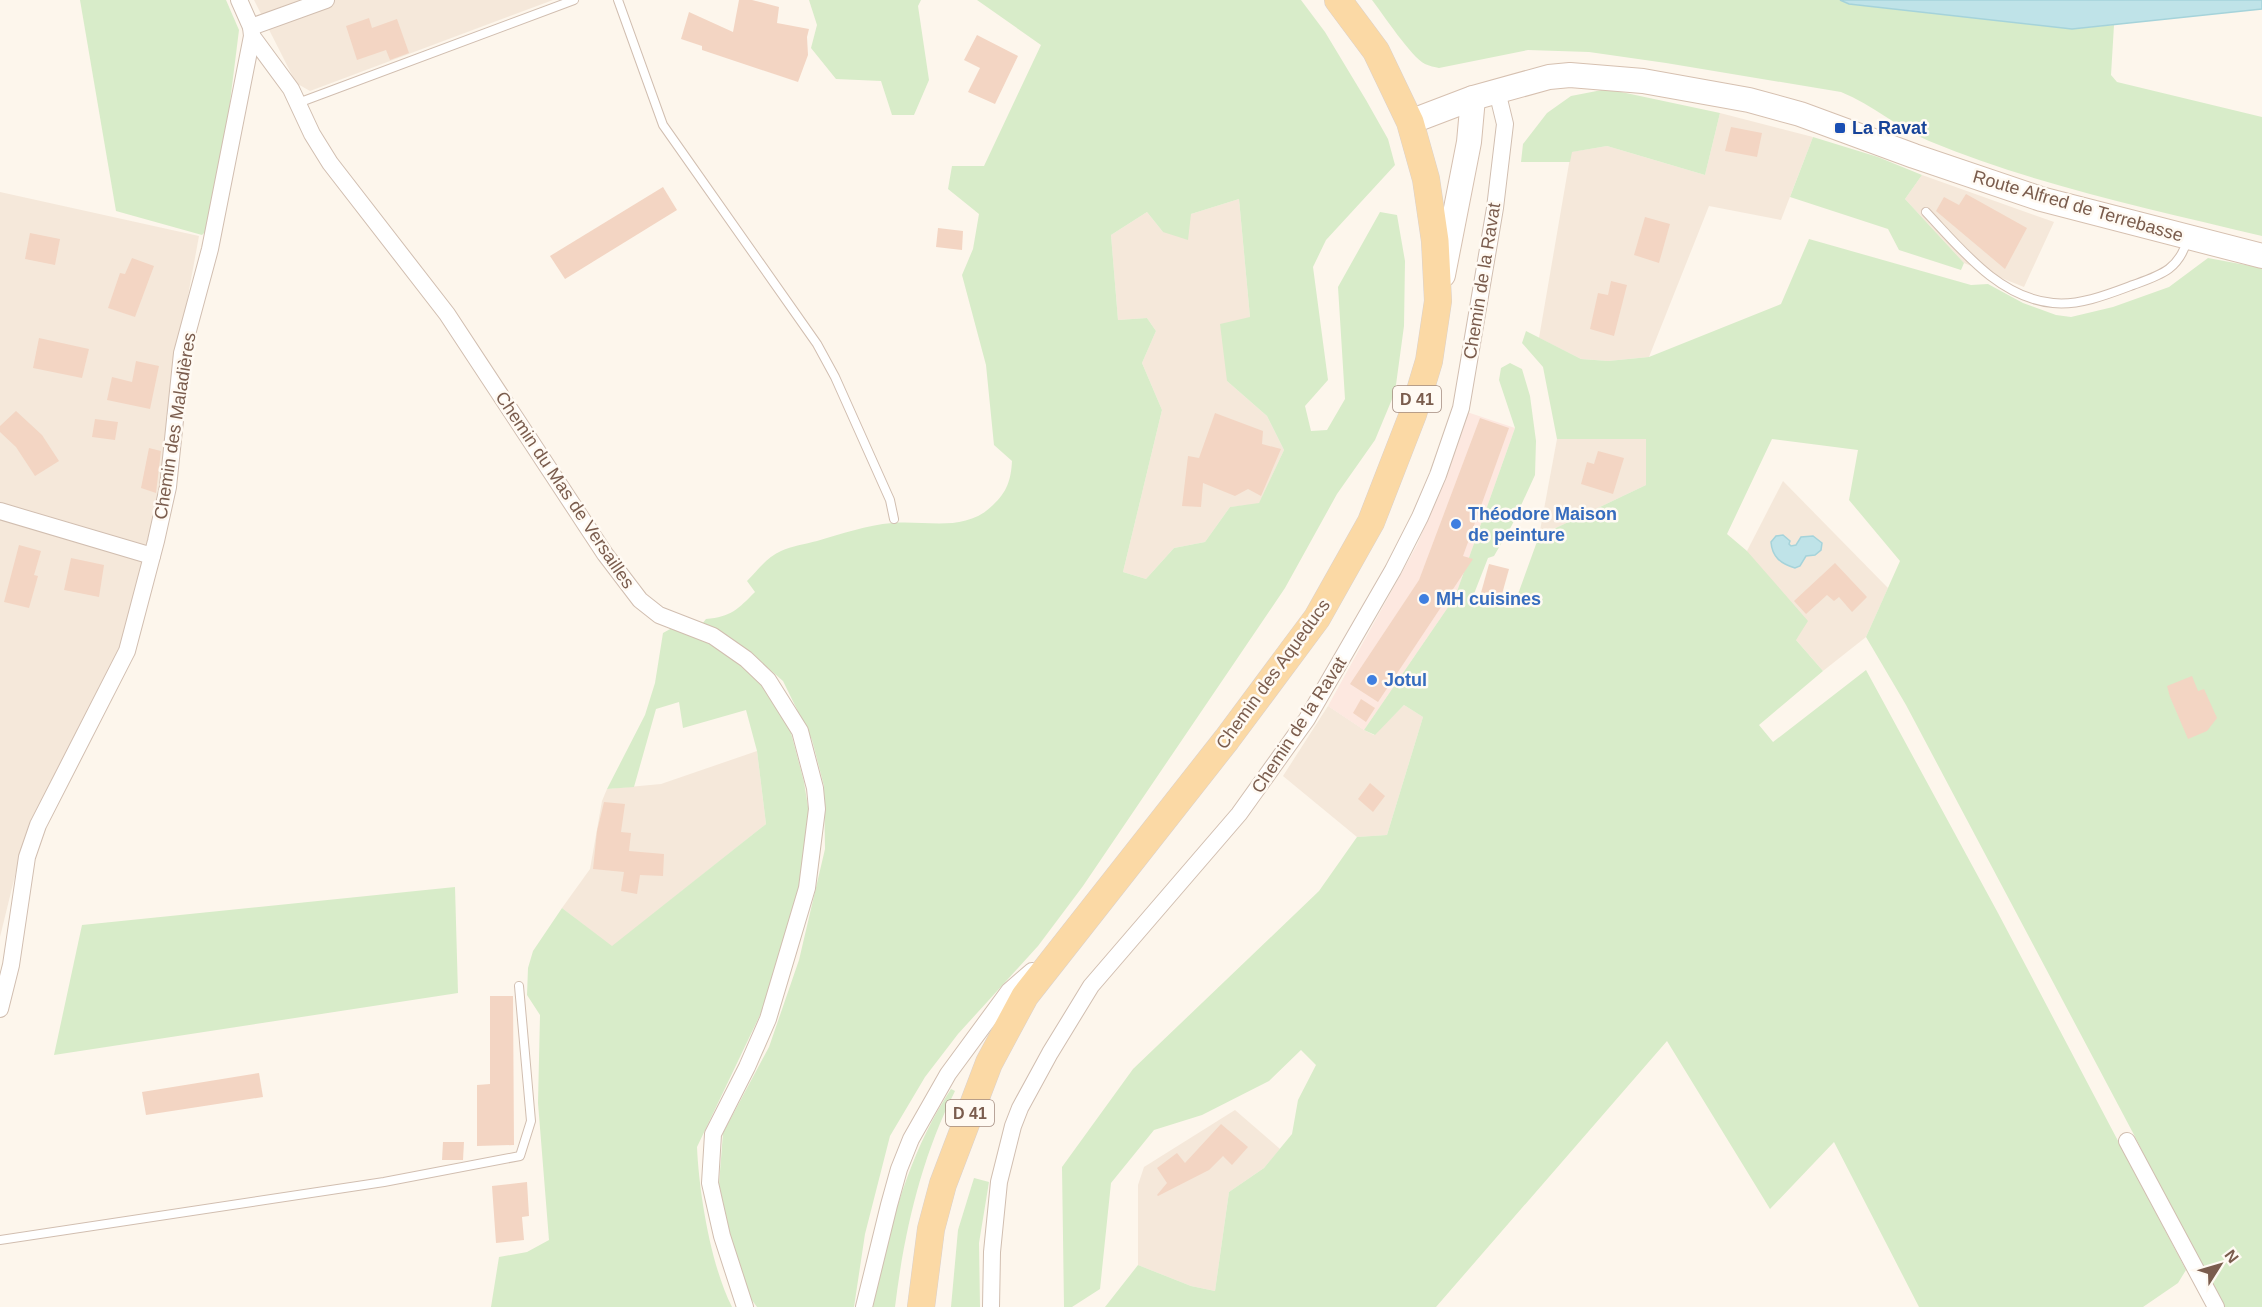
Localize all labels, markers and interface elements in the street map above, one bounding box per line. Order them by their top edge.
place label: La Ravat [1852,118,1927,138]
marker: La Ravat [1833,121,1847,135]
street label: Route Alfred de Terrebasse [1971,166,2185,246]
street label: Chemin de la Ravat [1460,201,1504,361]
street label: Chemin des Maladières [150,331,200,521]
road number: D 41 [1393,386,1441,412]
street label: Chemin du Mas de Versailles [492,388,638,592]
place label: Théodore Maison de peinture [1468,504,1617,545]
marker: Théodore Maison de peinture [1449,517,1463,531]
place label: MH cuisines [1436,589,1541,609]
marker: MH cuisines [1417,592,1431,606]
street label: Chemin des Aqueducs [1212,595,1334,753]
street label: Chemin de la Ravat [1248,653,1350,797]
place label: Jotul [1384,670,1427,690]
marker: Jotul [1365,673,1379,687]
road number: D 41 [946,1100,994,1126]
north arrow [2190,1235,2250,1295]
text: N [2221,1247,2242,1266]

